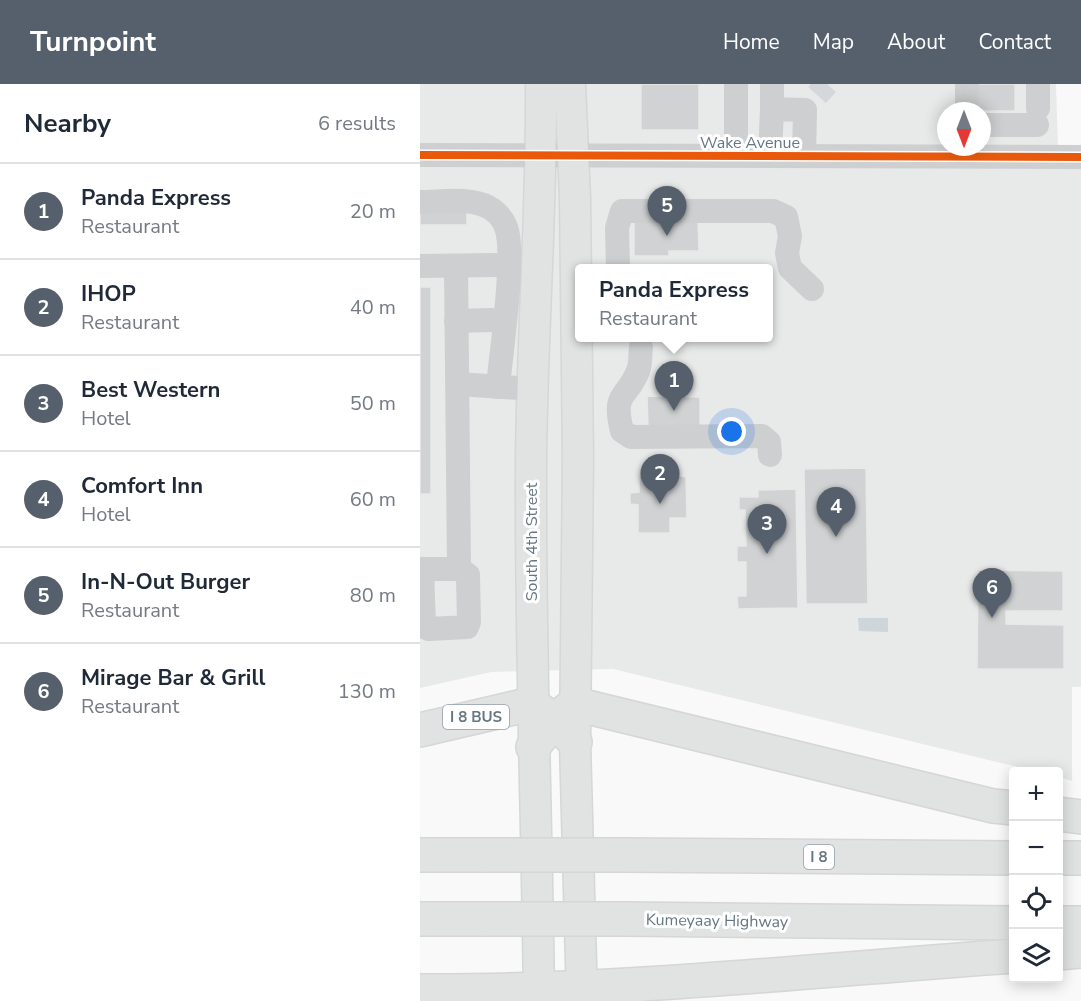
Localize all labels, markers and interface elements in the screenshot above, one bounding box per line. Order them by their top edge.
text: Turnpoint [30,23,156,61]
text: Home [723,28,780,56]
text: Map [813,28,854,56]
text: About [887,28,945,56]
text: Contact [978,28,1051,56]
north arrow [937,102,991,156]
text: Nearby [24,106,111,141]
text: 6 results [318,110,396,137]
street label: Wake Avenue [700,132,800,154]
text: Panda Express [81,183,231,213]
pin: 5 [648,186,686,236]
text: 1 [38,198,50,225]
text: 20 m [350,198,396,225]
text: Restaurant [81,213,179,240]
popup [575,264,773,342]
text: Panda Express [599,275,749,305]
text: IHOP [81,279,136,309]
text: 2 [38,294,50,321]
text: 40 m [350,294,396,321]
text: Restaurant [599,305,697,332]
text: Restaurant [81,309,179,336]
pin: 1 [654,362,694,411]
text: Best Western [81,375,220,405]
text: 3 [38,390,50,417]
text: 50 m [350,390,396,417]
text: Hotel [81,405,131,432]
your location [717,417,746,446]
pin: 2 [640,454,680,504]
text: Comfort Inn [81,471,203,501]
street label: South 4th Street [521,482,543,601]
text: 4 [38,486,50,513]
text: 60 m [350,486,396,513]
pin: 4 [816,488,856,537]
text: Hotel [81,501,131,528]
pin: 3 [748,504,786,554]
text: In-N-Out Burger [81,567,250,597]
pin: 6 [972,568,1012,618]
text: 5 [38,582,50,609]
text: 80 m [350,582,396,609]
text: Restaurant [81,597,179,624]
text: Mirage Bar & Grill [81,663,266,693]
text: 6 [38,678,50,705]
text: 130 m [338,678,396,705]
text: Restaurant [81,693,179,720]
road number: I 8 BUS [443,705,509,729]
map controls [1009,767,1063,983]
button: + [1009,767,1063,821]
button: − [1009,821,1063,875]
road number: I 8 [804,845,834,869]
button: locate [1009,875,1063,929]
street label: Kumeyaay Highway [646,909,789,933]
button: layers [1009,929,1063,983]

